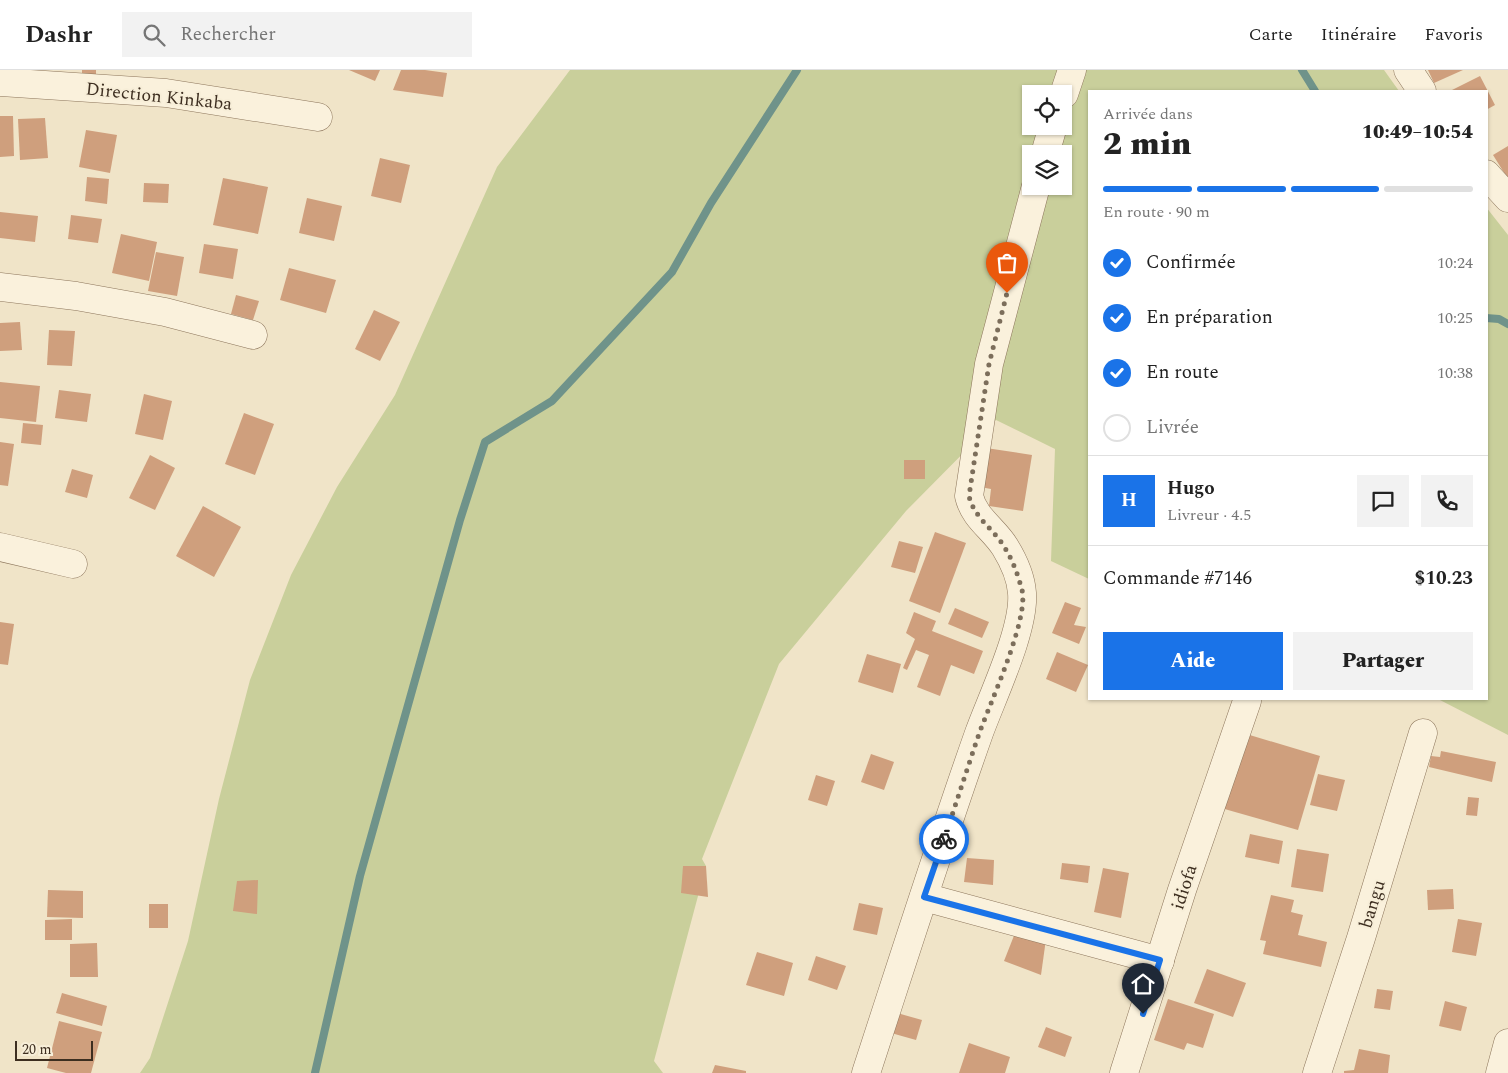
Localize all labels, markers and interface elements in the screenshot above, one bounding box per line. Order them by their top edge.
search box [122,12,472,57]
text: Dashr [25,17,92,53]
text: Rechercher [180,20,276,49]
icon: search [140,21,168,49]
text: Carte [1249,21,1293,48]
text: Itinéraire [1321,21,1397,48]
text: Favoris [1425,21,1483,48]
street label: Direction Kinkaba [84,75,234,118]
map controls [1022,85,1072,195]
button: locate [1022,85,1072,135]
text: Arrivée dans [1103,102,1193,126]
text: 10:49–10:54 [1362,118,1473,147]
text: 2 min [1103,120,1191,169]
button: layers [1022,145,1072,195]
text: En route · 90 m [1103,200,1210,224]
pin [986,242,1028,293]
text: Confirmée [1146,248,1236,277]
icon: bag [993,249,1021,277]
icon: check [1103,249,1131,277]
text: 10:24 [1437,251,1473,275]
text: En préparation [1146,303,1273,332]
icon: check [1103,304,1131,332]
text: 10:25 [1437,306,1473,330]
text: En route [1146,358,1219,387]
icon: check [1103,359,1131,387]
text: 10:38 [1437,361,1473,385]
text: Livrée [1146,413,1199,442]
text: Hugo [1167,474,1215,503]
button: chat [1357,475,1409,527]
button: phone [1421,475,1473,527]
text: H [1121,486,1137,515]
text: Livreur · 4.5 [1167,503,1251,527]
text: Commande #7146 [1103,564,1252,593]
text: $10.23 [1415,564,1473,593]
button: Aide [1103,632,1283,690]
button: Partager [1293,632,1473,690]
courier [919,814,969,864]
icon: bike [930,825,958,853]
street label: idiofa [1165,861,1204,913]
street label: bangu [1352,877,1393,932]
pin [1122,963,1164,1014]
icon: home [1129,970,1157,998]
scale bar [15,1038,92,1061]
text: 20 m [22,1039,52,1060]

